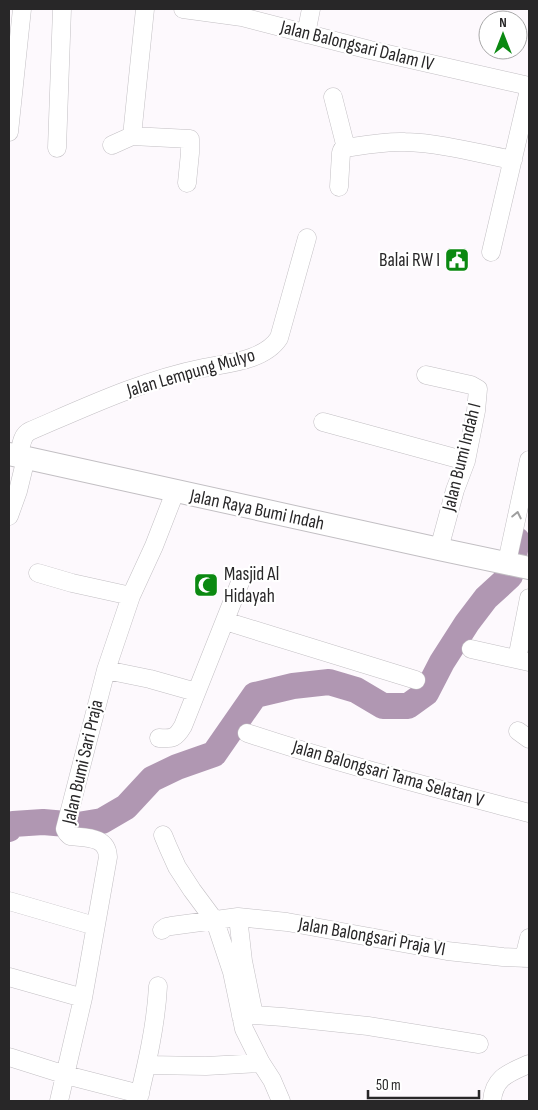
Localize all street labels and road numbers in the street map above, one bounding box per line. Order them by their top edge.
street label: Jalan Balongsari Dalam IV [277,16,436,76]
street label: Jalan Lempung Mulyo [123,344,258,403]
street label: Jalan Bumi Indah I [437,401,487,514]
street label: Jalan Raya Bumi Indah [187,484,326,535]
street label: Jalan Bumi Sari Praja [57,698,108,827]
street label: Jalan Balongsari Tama Selatan V [289,735,487,812]
street label: Jalan Balongsari Praja VI [296,913,447,961]

